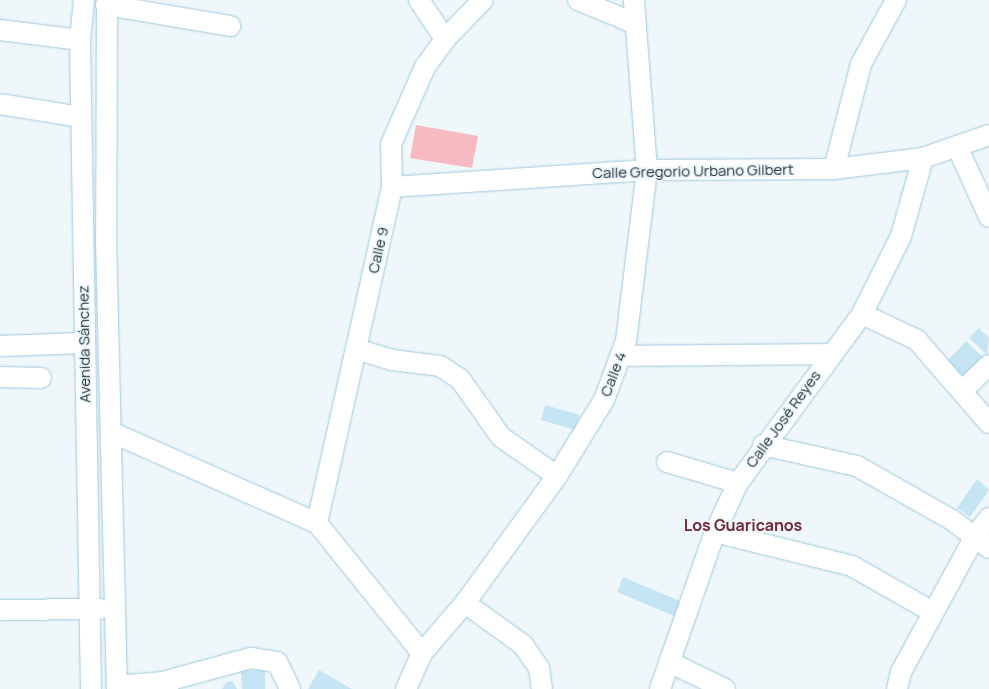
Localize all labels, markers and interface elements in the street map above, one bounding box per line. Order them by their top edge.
street label: Calle Gregorio Urbano Gilbert [592,160,794,182]
street label: Calle 9 [364,225,392,275]
street label: Avenida Sánchez [74,285,94,403]
street label: Calle 4 [596,349,630,399]
street label: Calle José Reyes [742,367,824,471]
district label: Los Guaricanos [684,515,802,535]

